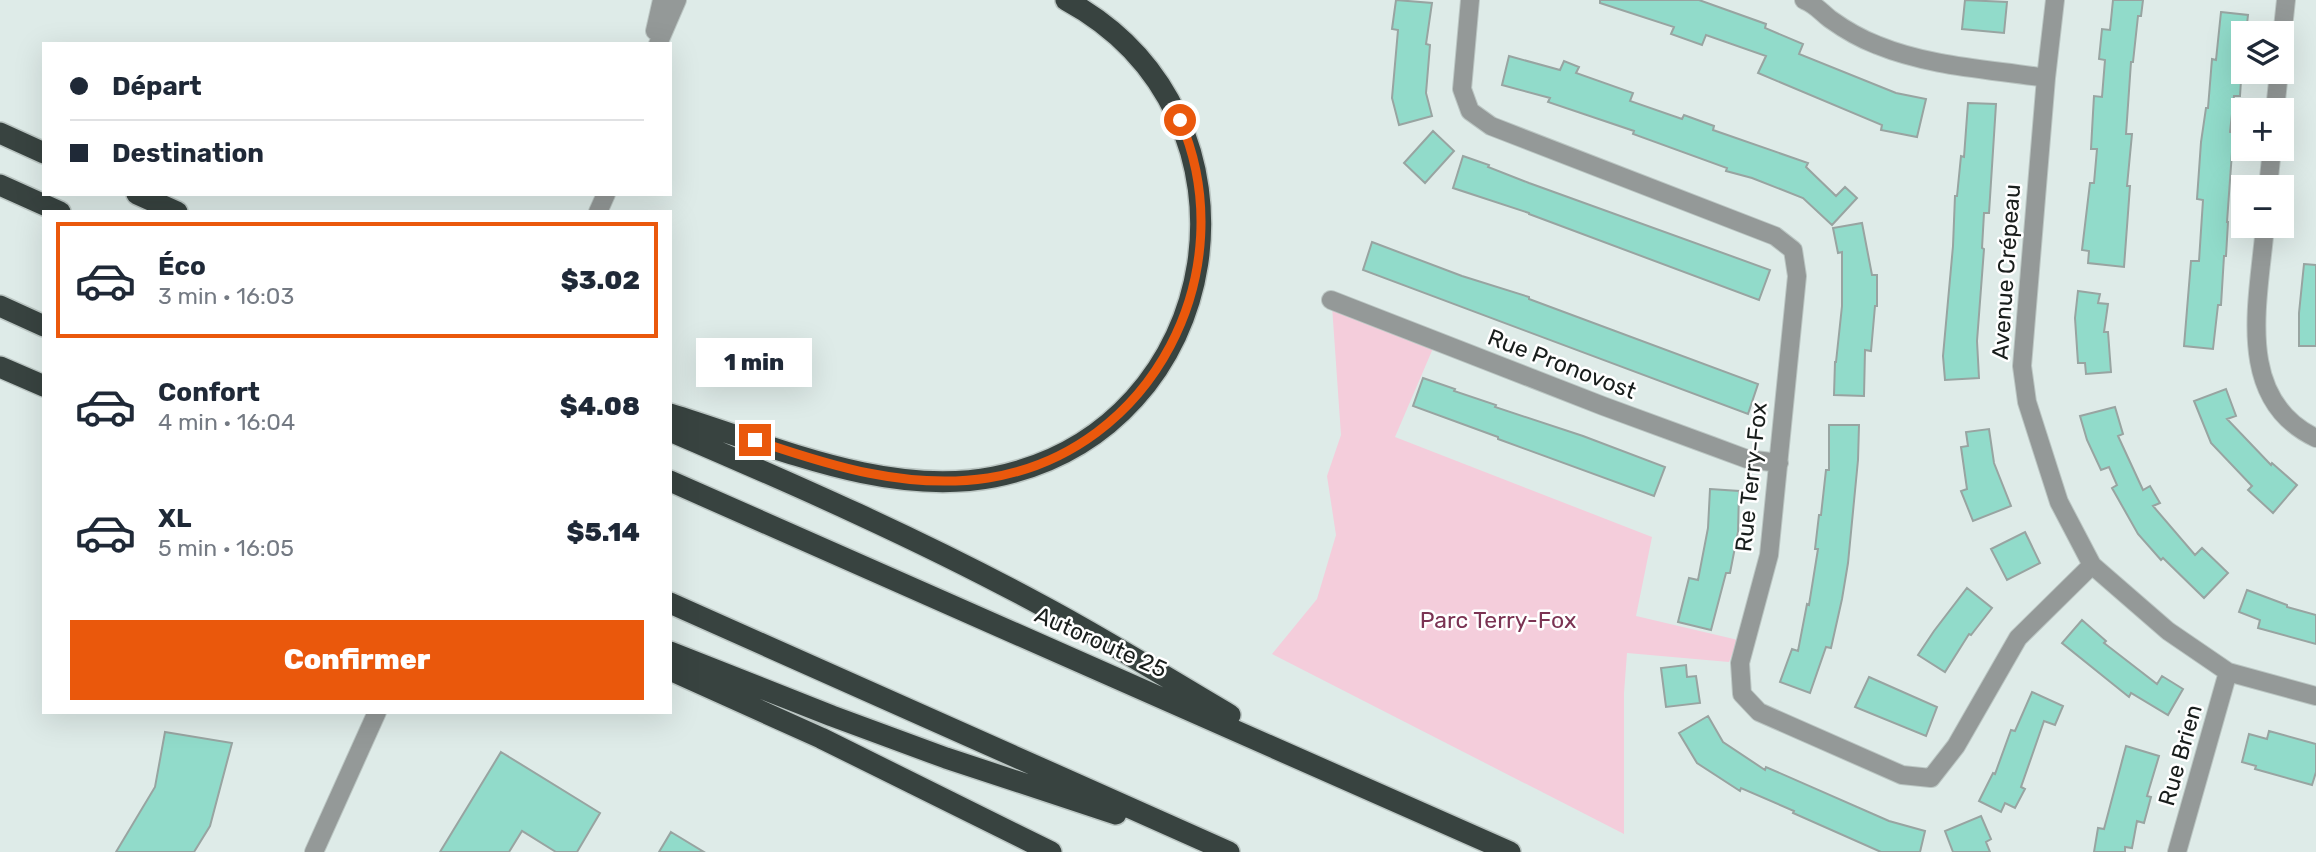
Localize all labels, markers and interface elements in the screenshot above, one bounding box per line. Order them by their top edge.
map controls [2231,21,2294,238]
button: layers [2231,21,2294,84]
text: Départ [112,71,202,102]
button: + [2231,98,2294,161]
route start [1164,104,1196,136]
text: Destination [112,138,264,169]
button: − [2231,175,2294,238]
street label: Avenue Crépeau [1986,183,2026,361]
icon: car [74,249,137,312]
text: Éco [158,251,206,282]
text: $3.02 [561,265,640,296]
text: 3 min · 16:03 [158,282,294,310]
street label: Rue Pronovost [1484,323,1640,405]
callout: 1 min [697,338,813,388]
text: 1 min [724,348,784,376]
icon: car [74,375,137,438]
text: Confort [158,377,260,408]
text: $4.08 [560,391,640,422]
street label: Rue Terry-Fox [1729,401,1773,553]
text: 4 min · 16:04 [158,408,295,436]
route end [739,424,771,456]
icon: car [74,501,137,564]
text: XL [158,503,191,534]
text: $5.14 [567,517,640,548]
text: 5 min · 16:05 [158,534,294,562]
street label: Autoroute 25 [1031,600,1171,684]
park label: Parc Terry-Fox [1420,606,1576,634]
button: Confirmer [70,620,644,700]
street label: Rue Brien [2152,701,2208,809]

